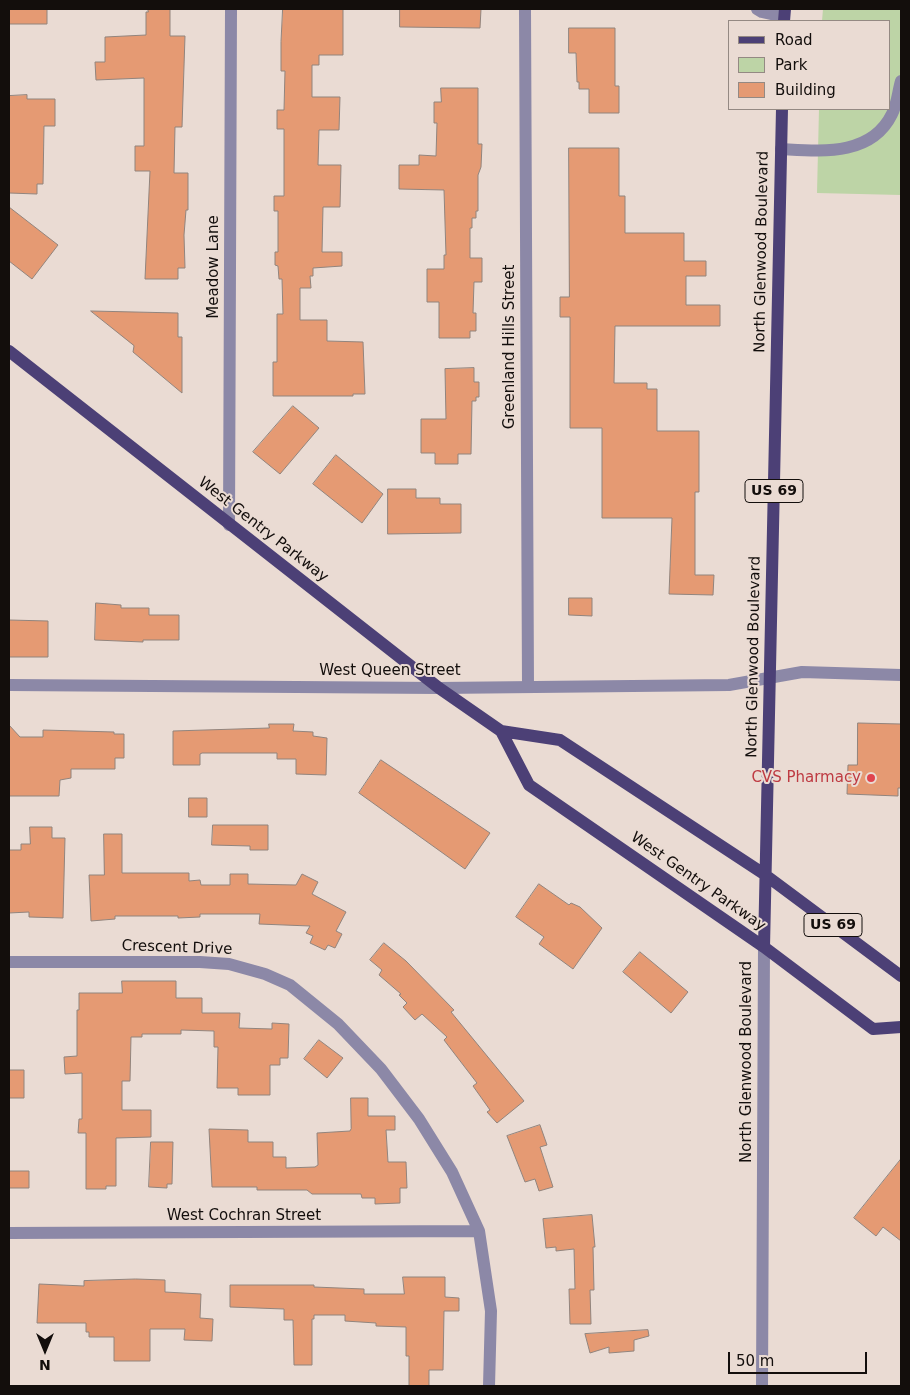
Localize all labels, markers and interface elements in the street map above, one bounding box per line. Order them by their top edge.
legend [728,20,890,110]
text: Road [775,31,813,49]
text: Park [775,56,807,74]
text: Building [775,81,836,99]
street label: North Glenwood Boulevard [751,151,773,353]
street label: Meadow Lane [205,215,223,319]
street label: Greenland Hills Street [501,265,519,429]
street label: West Gentry Parkway [194,474,332,586]
road number: US 69 [745,480,803,502]
street label: North Glenwood Boulevard [743,556,765,758]
street label: West Queen Street [319,662,461,680]
place label: CVS Pharmacy [751,769,861,787]
marker: CVS Pharmacy [865,772,877,784]
street label: West Gentry Parkway [627,829,769,935]
road number: US 69 [804,914,862,936]
street label: Crescent Drive [121,937,233,959]
street label: North Glenwood Boulevard [738,961,756,1163]
street label: West Cochran Street [167,1207,321,1225]
north arrow [20,1325,70,1375]
scale bar [730,1342,869,1374]
text: 50 m [736,1352,774,1370]
text: N [39,1357,51,1373]

